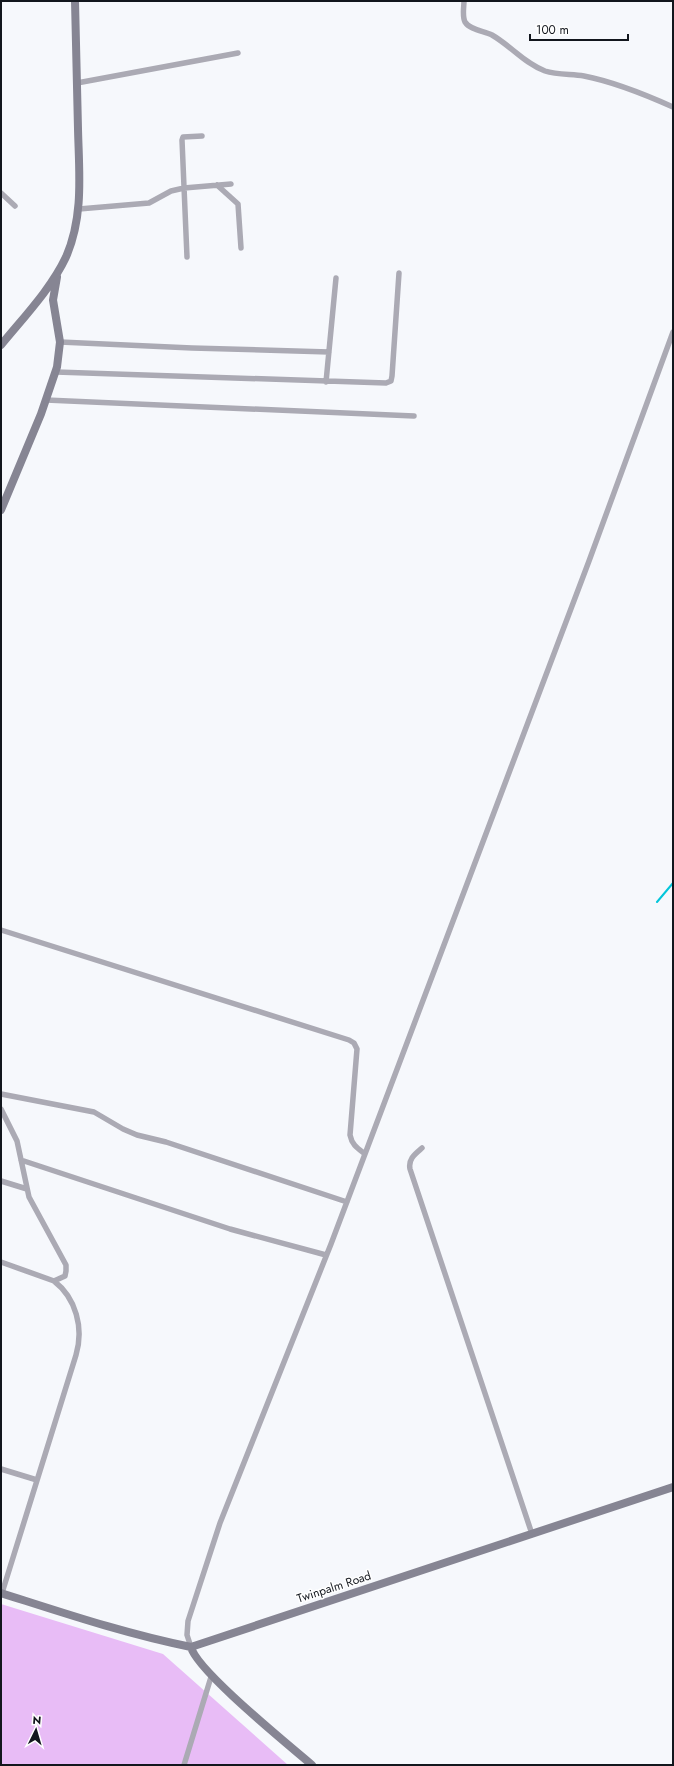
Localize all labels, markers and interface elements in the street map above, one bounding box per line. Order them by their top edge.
scale bar [530,16,628,42]
text: 100 m [536,21,569,39]
street label: Twinpalm Road [295,1567,373,1607]
north arrow [16,1710,56,1750]
text: N [32,1712,42,1728]

